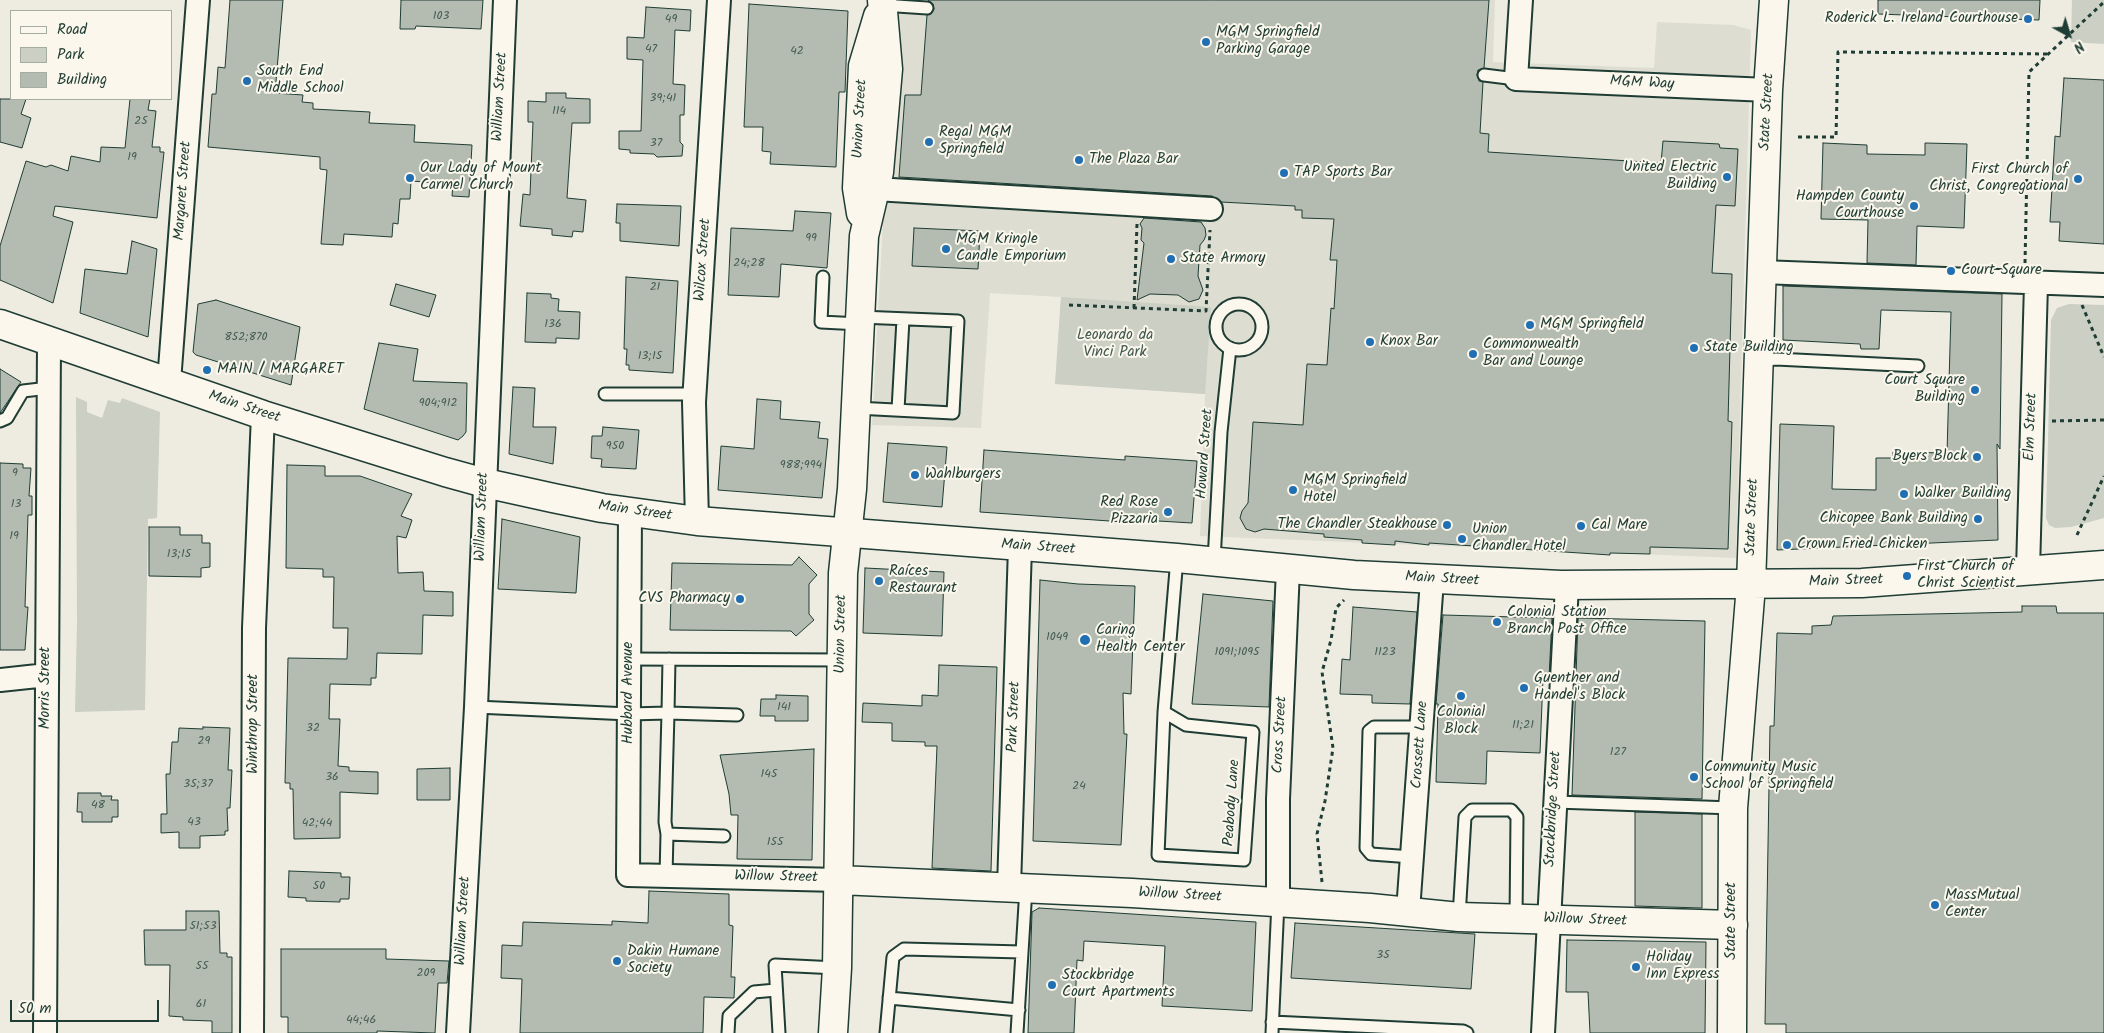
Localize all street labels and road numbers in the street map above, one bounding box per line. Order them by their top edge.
street label: William Street [490,52,512,142]
street label: MGM Way [1609,73,1675,95]
street label: State Street [1757,73,1779,151]
street label: Union Street [850,79,872,159]
street label: Margaret Street [172,141,196,241]
street label: Wilcox Street [692,218,716,302]
street label: Main Street [206,388,282,428]
street label: Elm Street [2022,392,2042,462]
street label: Howard Street [1194,408,1218,500]
street label: William Street [472,472,494,562]
street label: State Street [1743,478,1763,556]
street label: Main Street [597,498,673,526]
street label: Main Street [1000,536,1076,560]
street label: Main Street [1404,569,1480,591]
street label: Main Street [1808,572,1884,592]
street label: Union Street [832,594,852,674]
street label: Hubbard Avenue [620,642,638,744]
street label: Morris Street [37,647,55,729]
street label: Winthrop Street [245,674,263,774]
street label: Park Street [1005,681,1025,753]
street label: Cross Street [1270,696,1292,774]
street label: Crossett Lane [1409,701,1433,789]
street label: Stockbridge Street [1542,751,1566,867]
street label: Peabody Lane [1221,759,1245,847]
street label: Willow Street [734,868,818,888]
street label: William Street [453,876,475,966]
street label: State Street [1723,882,1741,960]
street label: Willow Street [1138,885,1222,907]
street label: Willow Street [1543,911,1627,931]

